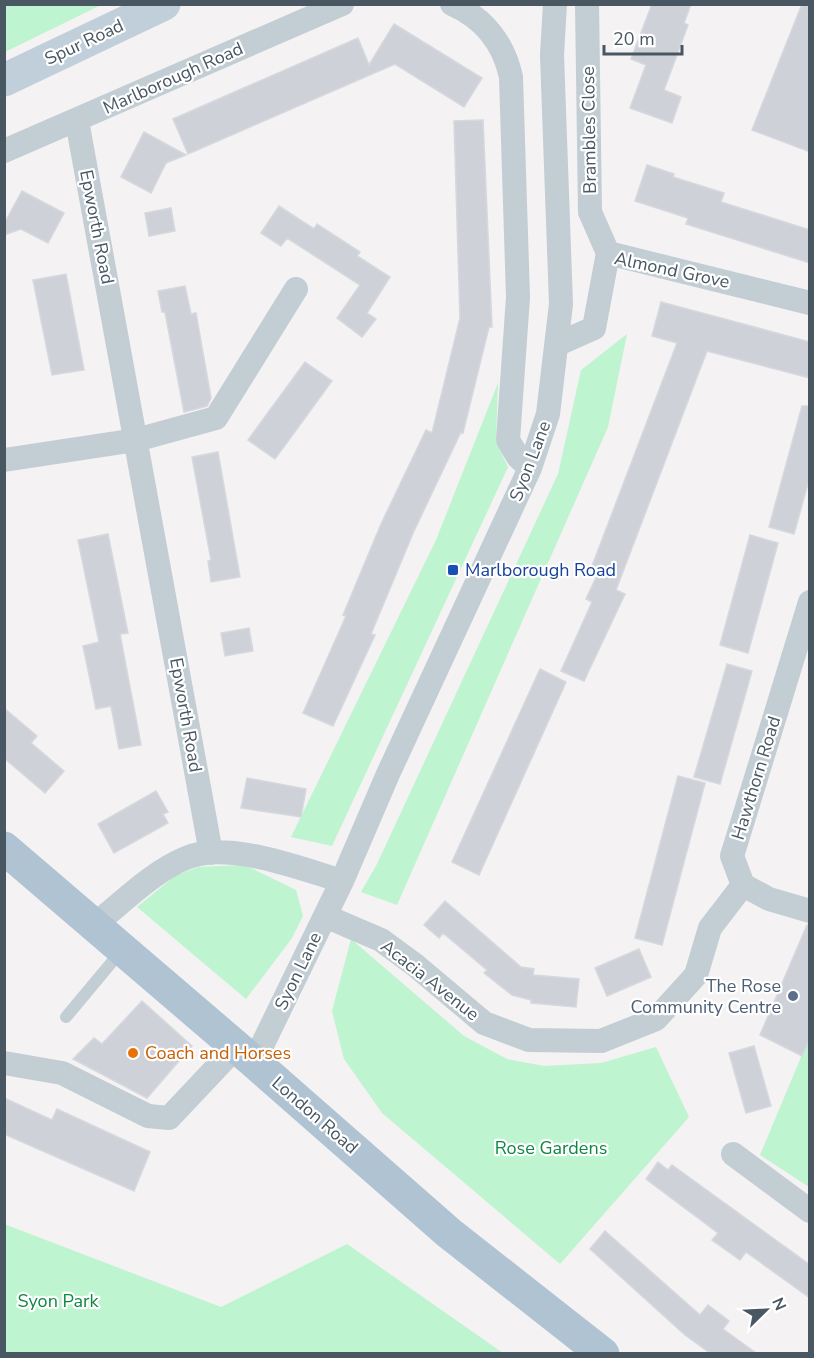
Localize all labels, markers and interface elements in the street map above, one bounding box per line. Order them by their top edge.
street label: Spur Road [41,13,127,71]
scale bar [604,18,682,56]
text: 20 m [613,27,655,51]
street label: Marlborough Road [99,36,247,120]
street label: Brambles Close [576,66,602,194]
street label: Epworth Road [74,168,120,286]
street label: Almond Grove [612,246,732,294]
street label: Syon Lane [504,417,556,505]
place label: Marlborough Road [465,558,616,582]
marker: Marlborough Road [446,563,460,577]
street label: Epworth Road [164,656,208,774]
street label: Hawthorn Road [726,713,786,843]
street label: Syon Lane [269,928,327,1014]
street label: Acacia Avenue [376,934,484,1026]
place label: The Rose Community Centre [630,974,781,1019]
marker: The Rose Community Centre [786,989,800,1003]
place label: Coach and Horses [145,1041,291,1065]
marker: Coach and Horses [126,1046,140,1060]
street label: London Road [267,1071,363,1159]
park label: Rose Gardens [495,1136,607,1160]
north arrow [736,1280,796,1340]
park label: Syon Park [18,1289,99,1313]
text: N [766,1294,791,1314]

